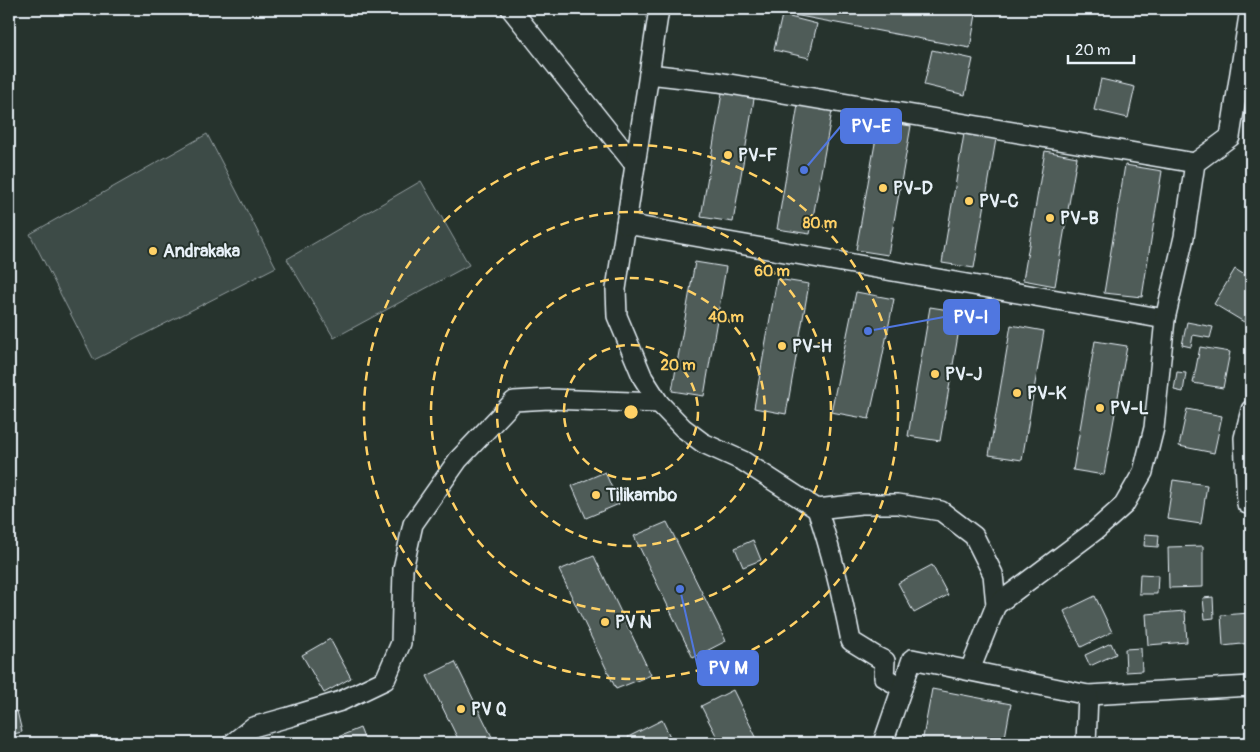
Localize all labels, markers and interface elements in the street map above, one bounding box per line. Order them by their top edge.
scale bar [1068,32,1134,64]
text: 20 m [1075,41,1110,60]
callout: PV-E [841,109,901,143]
text: PV-E [851,114,891,138]
place label: PV-F [738,144,777,167]
marker: PV-F [722,149,734,161]
place label: PV-D [893,177,933,200]
marker: PV-D [877,182,889,194]
place label: PV-C [979,190,1019,213]
marker: PV-C [963,195,975,207]
place label: PV-B [1060,207,1099,230]
marker: PV-B [1044,212,1056,224]
text: 80 m [803,214,837,233]
place label: Andrakaka [163,240,241,263]
marker: Andrakaka [147,245,159,257]
text: 60 m [754,262,790,281]
callout: PV-I [944,300,999,334]
text: PV-I [953,305,989,329]
text: 40 m [708,308,744,327]
place label: PV-H [792,335,832,358]
marker: PV-H [776,340,788,352]
text: 20 m [660,356,696,375]
place label: PV-J [945,363,982,386]
marker: PV-J [929,368,941,380]
place label: PV-K [1027,382,1066,405]
marker: PV-K [1011,387,1023,399]
place label: PV-L [1110,397,1149,420]
marker: PV-L [1094,402,1106,414]
centre of rings [622,403,640,421]
place label: Tilikambo [605,484,677,507]
marker: Tilikambo [590,489,602,501]
place label: PV N [615,611,652,634]
marker: PV N [599,616,611,628]
callout: PV M [698,651,758,685]
text: PV M [708,656,748,680]
place label: PV Q [471,698,507,721]
marker: PV Q [455,703,467,715]

